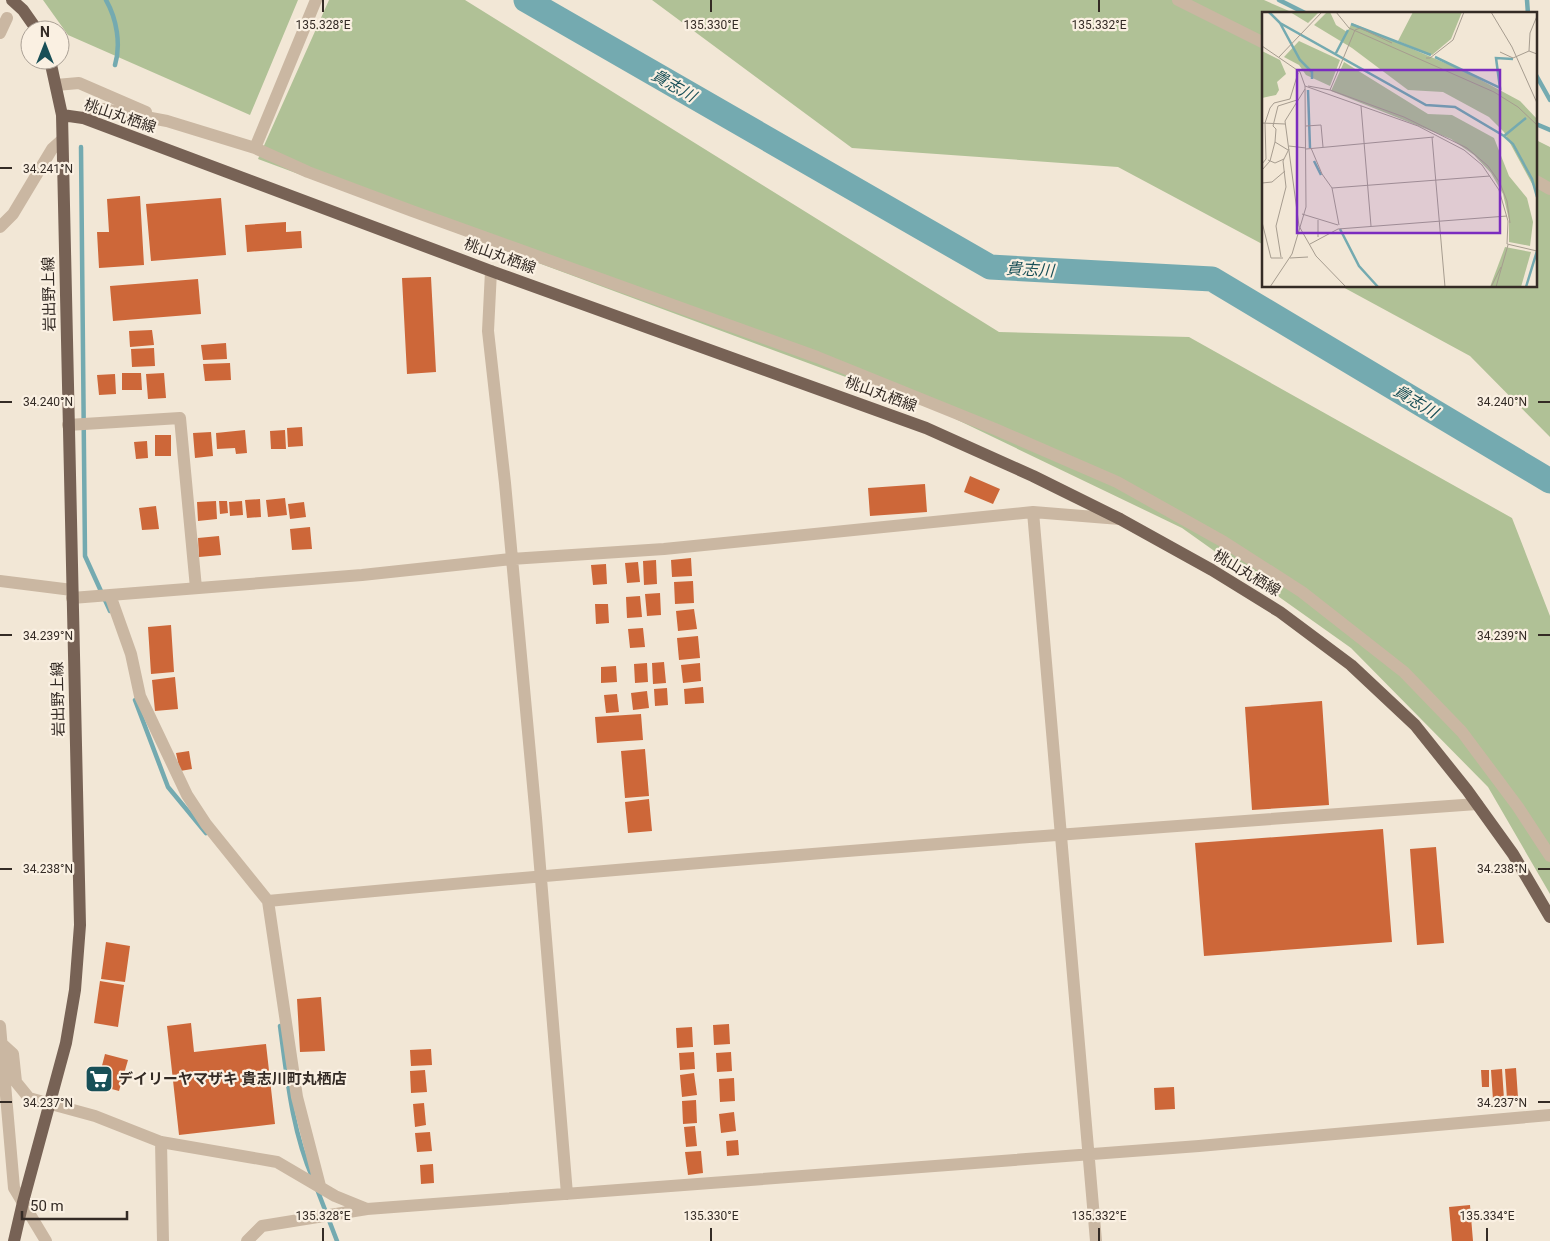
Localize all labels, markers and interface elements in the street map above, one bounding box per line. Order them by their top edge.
inset map [1262,12,1538,288]
text: 135.328°E [296,18,351,32]
text: 135.330°E [684,18,739,32]
text: 135.332°E [1072,18,1127,32]
north arrow [20,20,70,70]
text: N [40,24,50,40]
water label: 貴志川 [648,65,701,107]
street label: 桃山丸栖線 [82,95,158,137]
text: 34.241°N [23,162,73,176]
street label: 桃山丸栖線 [462,235,538,277]
street label: 岩出野上線 [39,256,59,332]
water label: 貴志川 [1006,259,1056,280]
street label: 桃山丸栖線 [843,373,919,415]
water label: 貴志川 [1390,381,1443,423]
text: 34.240°N [23,395,73,409]
text: 34.240°N [1477,395,1527,409]
street label: 桃山丸栖線 [1210,546,1284,600]
text: 34.239°N [23,629,73,643]
text: 34.239°N [1477,629,1527,643]
street label: 岩出野上線 [48,661,68,737]
text: 34.238°N [23,862,73,876]
text: 34.238°N [1477,862,1527,876]
supermarket icon: デイリーヤマザキ 貴志川町丸栖店 [84,1064,114,1094]
place label: デイリーヤマザキ 貴志川町丸栖店 [118,1070,347,1088]
text: 34.237°N [23,1096,73,1110]
text: 34.237°N [1477,1096,1527,1110]
scale bar [22,1188,128,1220]
text: 50 m [30,1197,64,1215]
text: 135.328°E [296,1209,351,1223]
text: 135.330°E [684,1209,739,1223]
text: 135.332°E [1072,1209,1127,1223]
text: 135.334°E [1460,1209,1515,1223]

